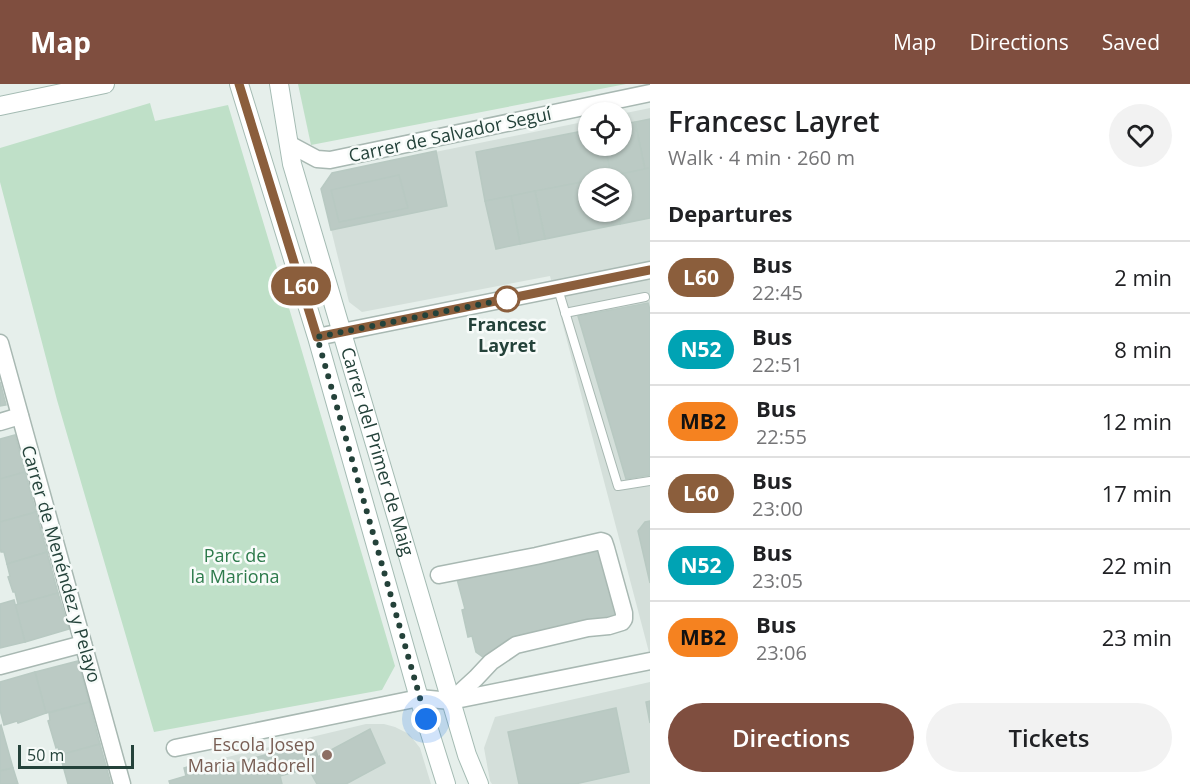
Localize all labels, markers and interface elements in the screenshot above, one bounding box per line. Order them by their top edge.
text: Map [30,23,91,61]
text: Map [893,28,936,56]
text: Directions [969,28,1069,56]
text: Saved [1102,28,1160,56]
street label: Carrer de Salvador Seguí [346,101,554,167]
map controls [578,102,632,222]
button: locate [578,102,632,156]
text: Francesc Layret [668,102,880,140]
button: heart [1109,104,1172,167]
text: Walk · 4 min · 260 m [668,144,855,171]
button: layers [578,168,632,222]
text: Departures [668,198,792,228]
text: Bus [752,249,792,279]
text: 2 min [1114,262,1172,292]
text: L60 [683,263,719,291]
line badge: L60 [266,266,336,306]
text: L60 [283,272,319,300]
text: 22:45 [752,279,803,306]
marker: Francesc Layret [494,286,520,312]
place label: Francesc Layret [468,312,546,357]
text: Bus [752,321,792,351]
text: 8 min [1114,334,1172,364]
text: N52 [680,335,722,363]
street label: Carrer del Primer de Maig [336,344,420,559]
text: 22:51 [752,351,803,378]
text: Bus [756,393,796,423]
text: 12 min [1102,406,1172,436]
text: MB2 [680,407,726,435]
text: 22:55 [756,423,807,450]
street label: Carrer de Menéndez y Pelayo [17,442,107,685]
text: Bus [752,465,792,495]
text: 17 min [1102,478,1172,508]
text: L60 [683,479,719,507]
text: 23:00 [752,495,803,522]
text: Bus [752,537,792,567]
park label: Parc de la Mariona [190,543,280,588]
text: 22 min [1102,550,1172,580]
text: N52 [680,551,722,579]
text: 23:05 [752,567,803,594]
text: Bus [756,609,796,639]
text: 23 min [1102,622,1172,652]
text: MB2 [680,623,726,651]
text: 23:06 [756,639,807,666]
button: Directions [668,703,914,772]
button: Tickets [926,703,1172,772]
your location [411,704,441,734]
place label: Escola Josep Maria Madorell [188,732,315,777]
scale bar [18,742,134,770]
text: 50 m [27,744,64,766]
marker: Escola Josep Maria Madorell [320,748,334,762]

